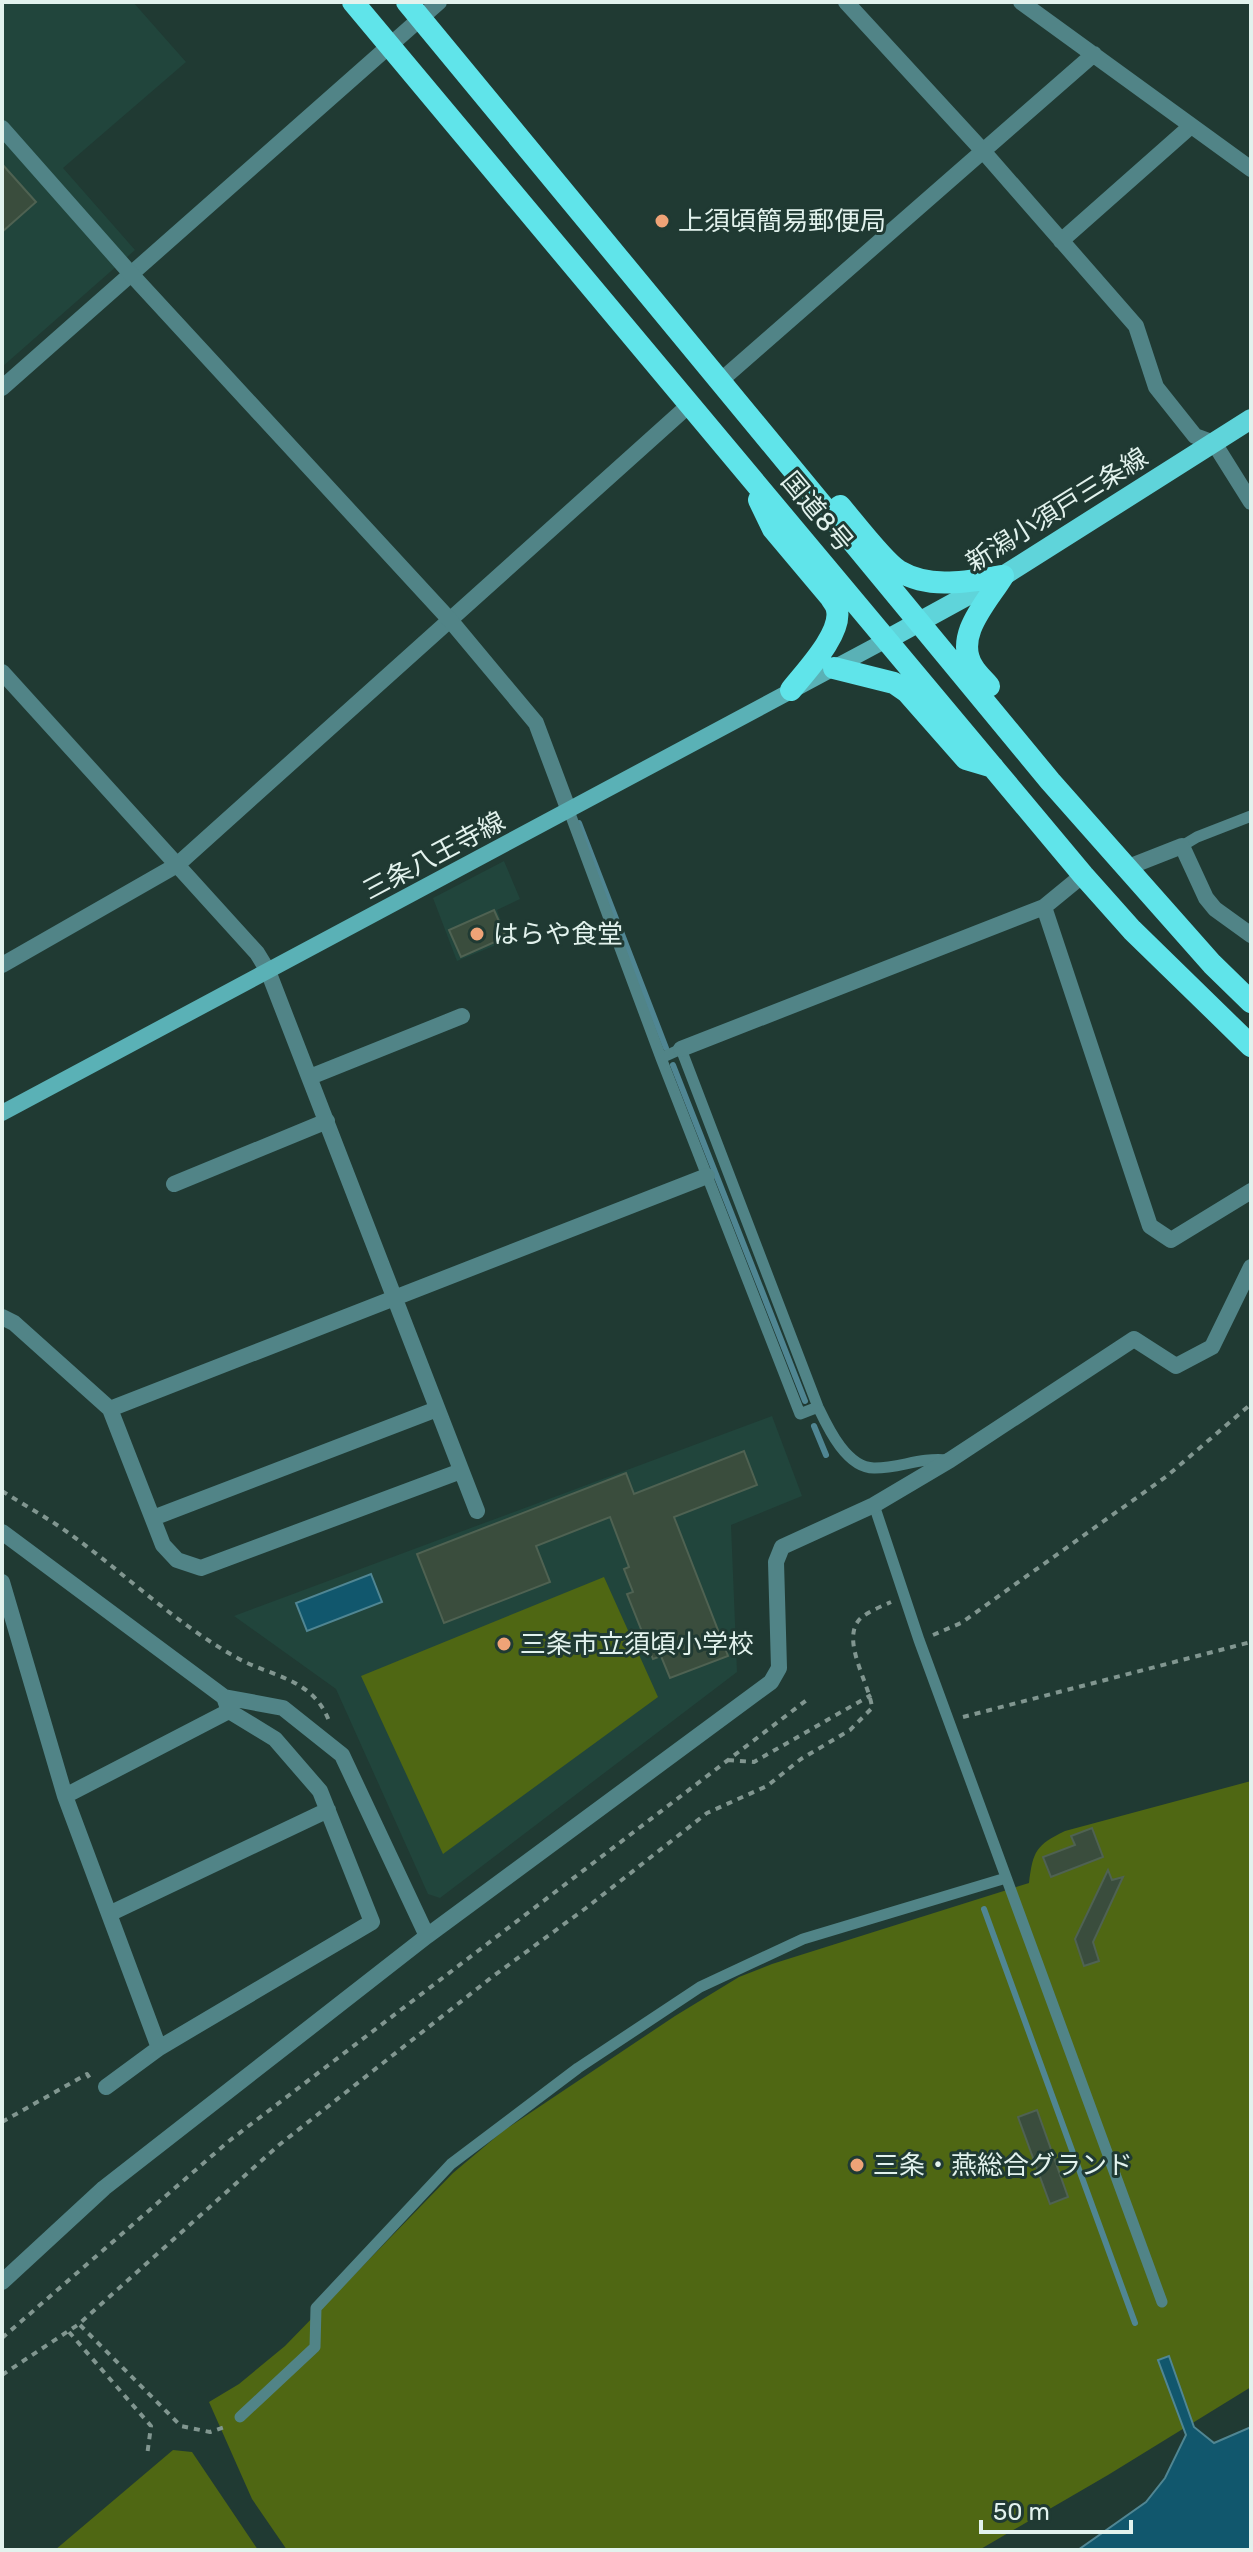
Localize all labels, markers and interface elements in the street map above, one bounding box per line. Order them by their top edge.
place label: 上須頃簡易郵便局 [678,206,886,237]
marker: 上須頃簡易郵便局 [653,212,671,230]
street label: 新潟小須戸三条線 [961,442,1153,578]
street label: 国道8号 [775,466,859,558]
street label: 三条八王寺線 [358,806,510,906]
place label: はらや食堂 [493,919,623,950]
marker: はらや食堂 [468,925,486,943]
place label: 三条市立須頃小学校 [520,1629,754,1660]
marker: 三条市立須頃小学校 [495,1635,513,1653]
place label: 三条・燕総合グランド [873,2150,1133,2181]
marker: 三条・燕総合グランド [848,2156,866,2174]
scale bar [981,2484,1131,2534]
text: 50 m [993,2498,1050,2526]

